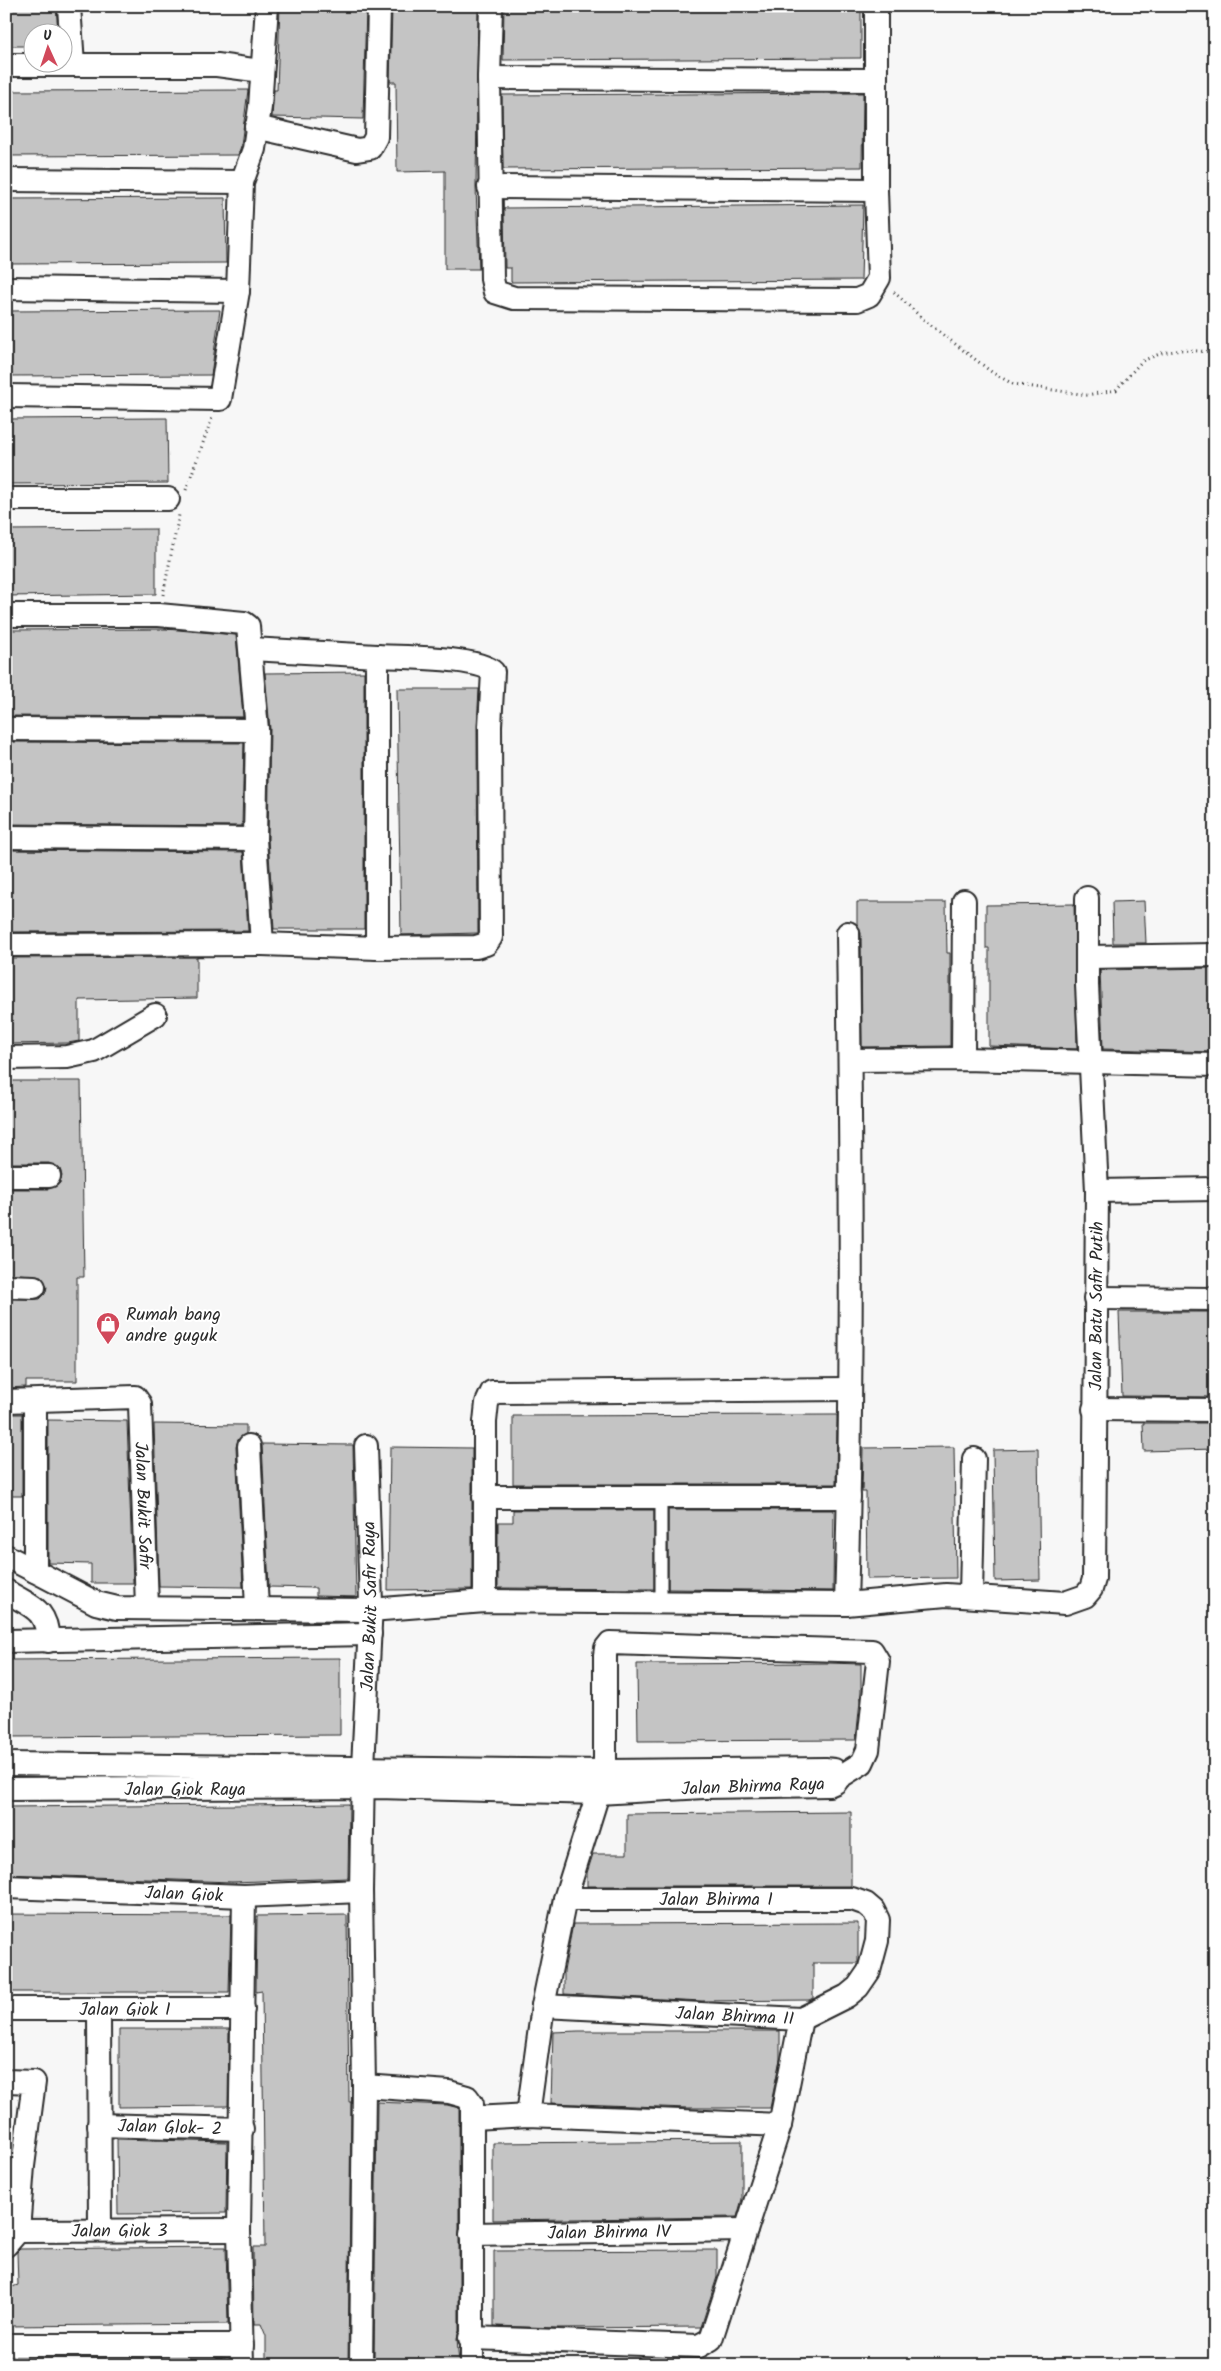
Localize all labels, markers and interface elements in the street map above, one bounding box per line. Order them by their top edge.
north arrow [22,22,72,72]
text: U [43,25,53,47]
street label: Jalan Batu Safir Putih [1082,1221,1113,1391]
place label: Rumah bang andre guguk [126,1301,221,1351]
shop icon: Rumah bang andre guguk [95,1311,121,1345]
street label: Jalan Bukit Safir [125,1441,159,1570]
street label: Jalan Bukit Safir Raya [354,1521,387,1692]
street label: Jalan Bhirma Raya [681,1771,825,1804]
street label: Jalan Giok Raya [124,1776,246,1805]
street label: Jalan Giok [144,1879,224,1911]
street label: Jalan Bhirma I [659,1886,773,1915]
street label: Jalan Giok I [79,1996,171,2025]
street label: Jalan Bhirma II [674,2000,795,2035]
street label: Jalan Glok- 2 [117,2113,223,2144]
street label: Jalan Giok 3 [72,2217,168,2247]
street label: Jalan Bhirma IV [547,2218,672,2249]

